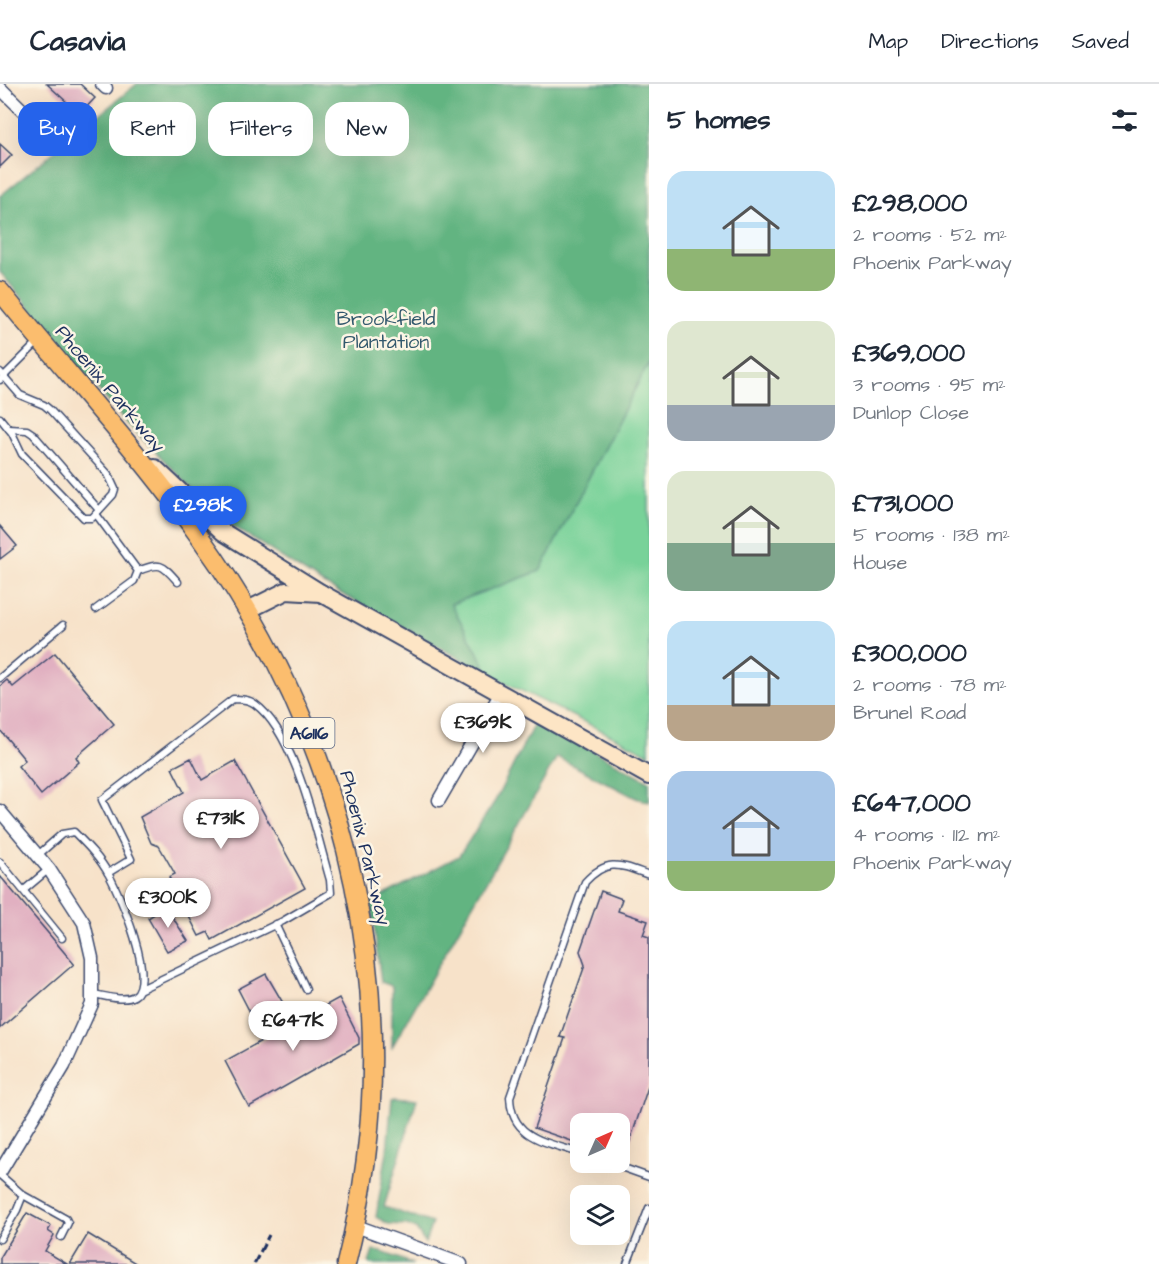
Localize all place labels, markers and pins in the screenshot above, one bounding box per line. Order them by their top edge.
pin: £298K [161,486,245,537]
pin: £369K [441,703,525,754]
pin: £731K [179,799,263,850]
pin: £300K [126,878,210,929]
pin: £647K [251,1001,335,1052]

